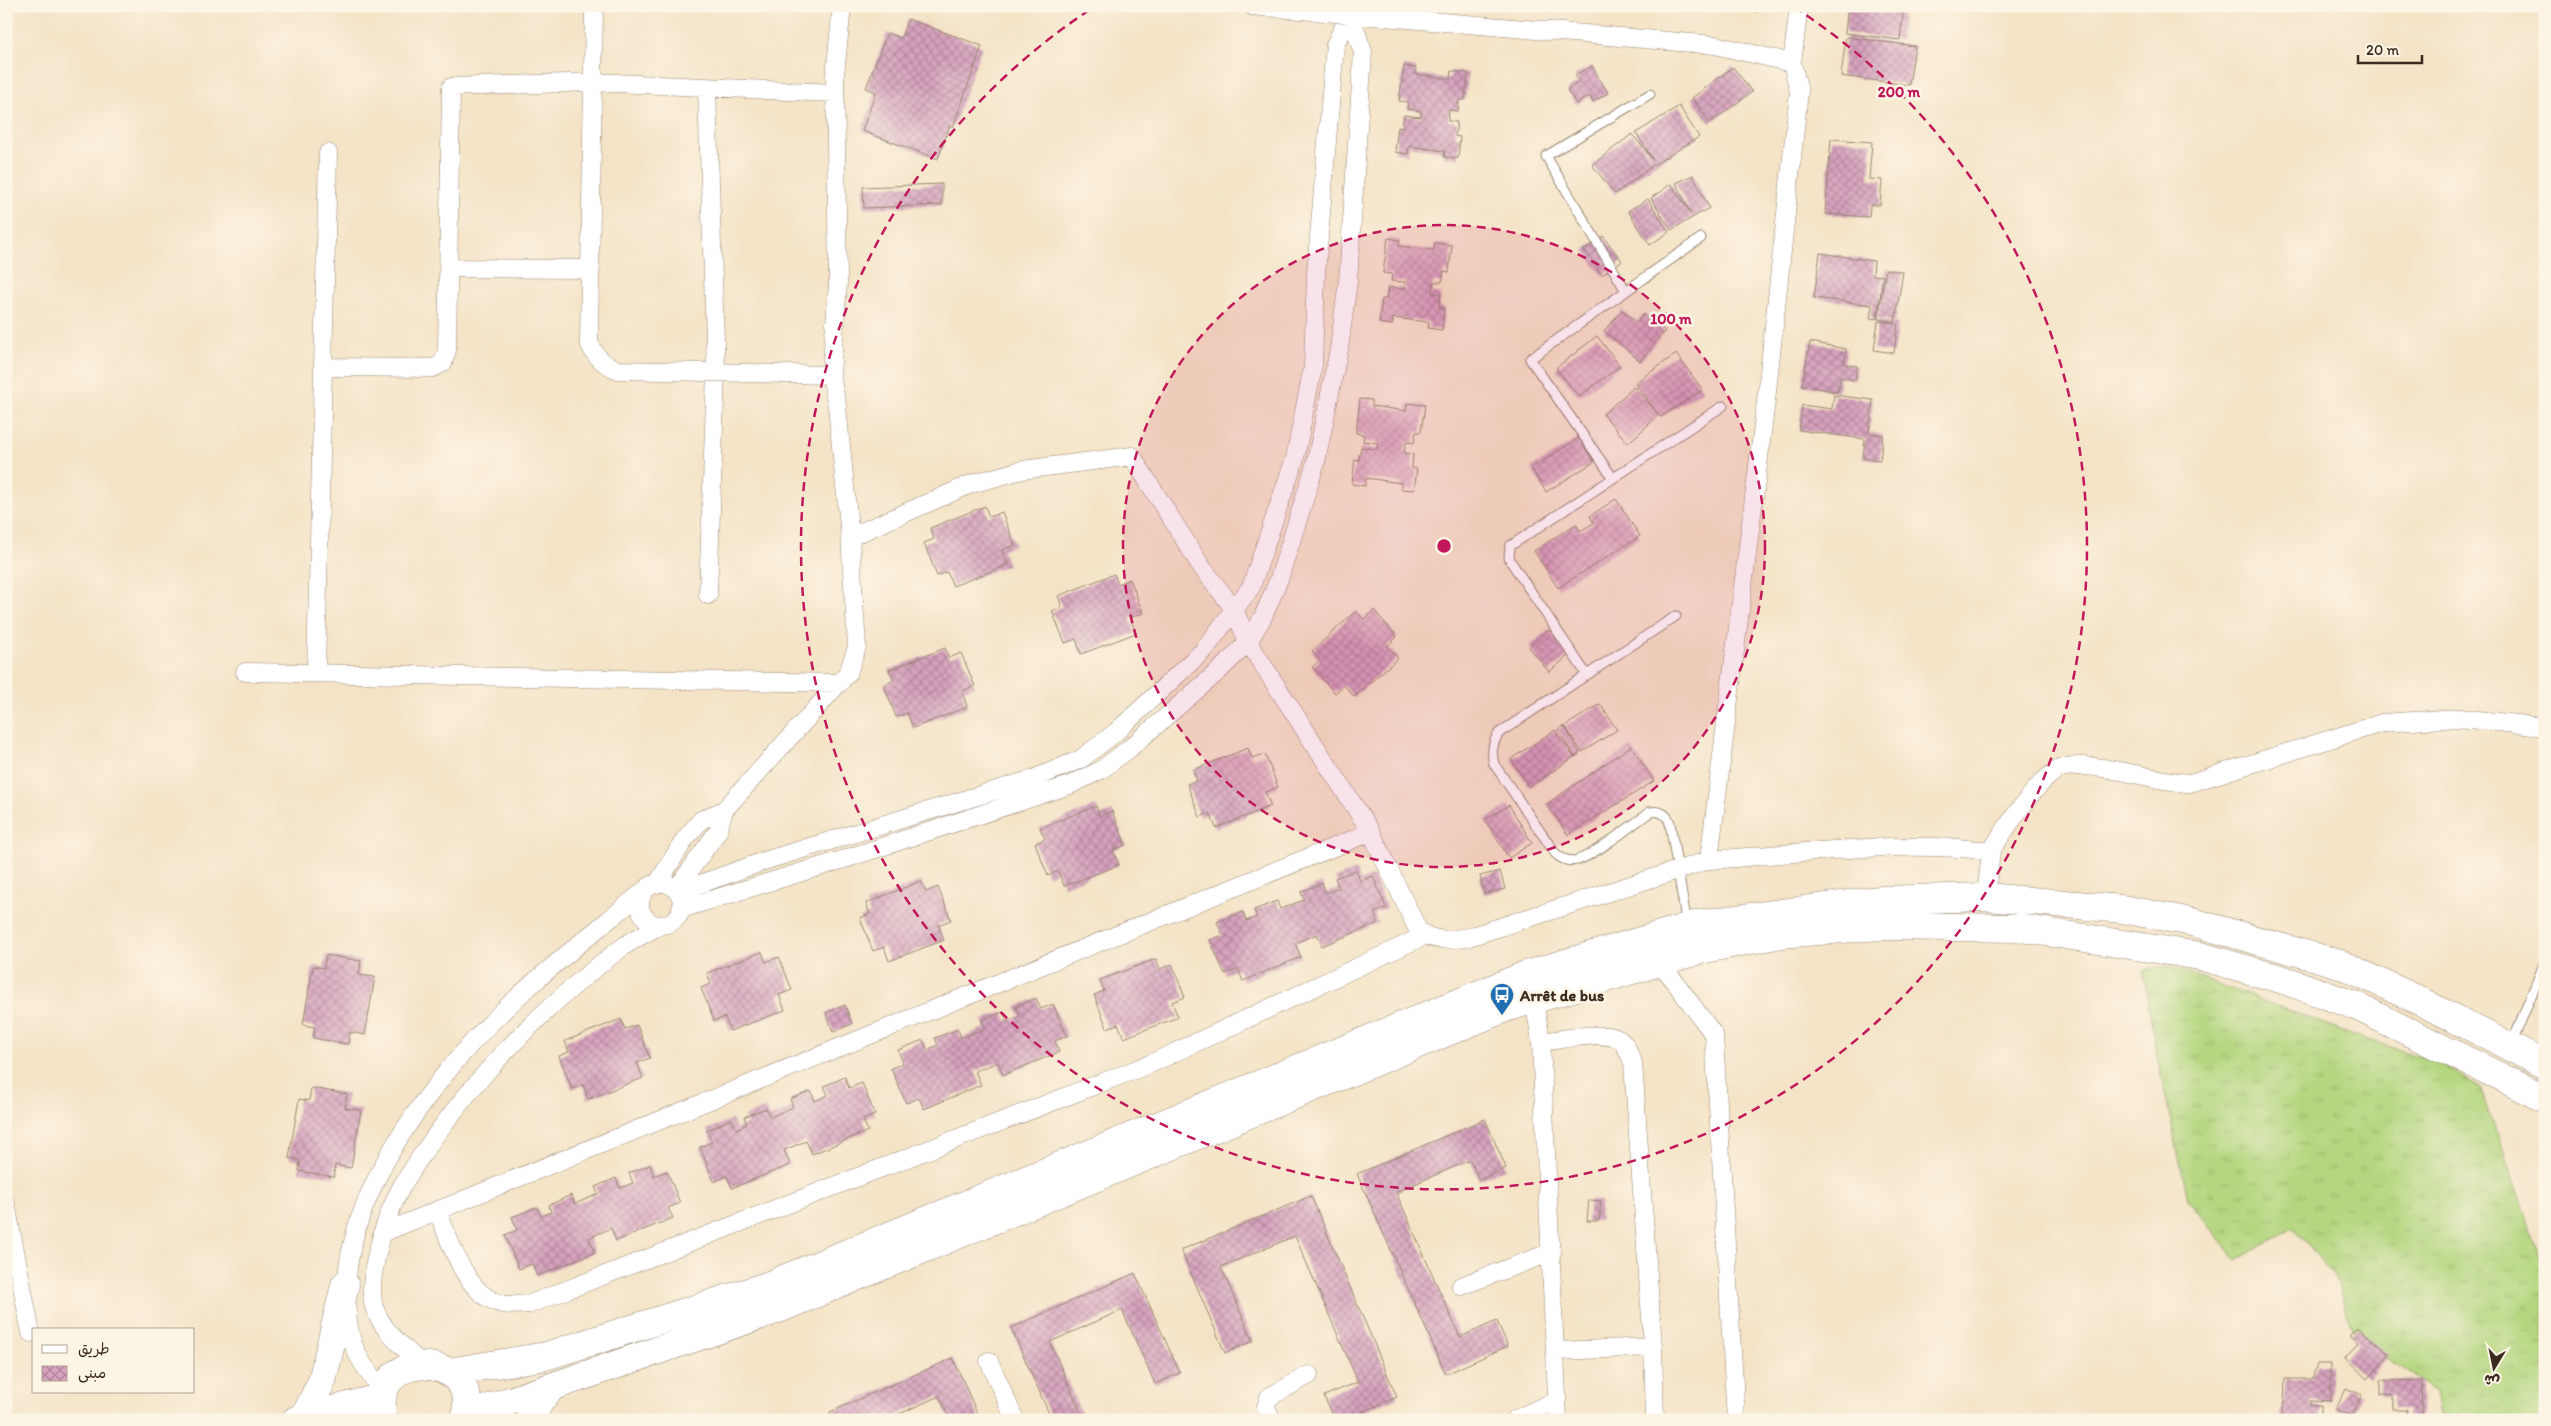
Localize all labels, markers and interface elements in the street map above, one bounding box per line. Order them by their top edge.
scale bar [2358,32,2422,64]
text: 20 m [2366,41,2400,59]
text: 200 m [1878,83,1921,101]
text: 100 m [1650,310,1692,328]
centre of rings [1435,537,1453,555]
bus stop icon: Arrêt de bus [1489,982,1515,1016]
place label: Arrêt de bus [1519,986,1604,1005]
legend [32,1328,195,1394]
text: طريق [78,1340,110,1358]
north arrow [2468,1344,2518,1394]
text: مبنى [78,1364,106,1383]
text: ش [2483,1371,2501,1390]

